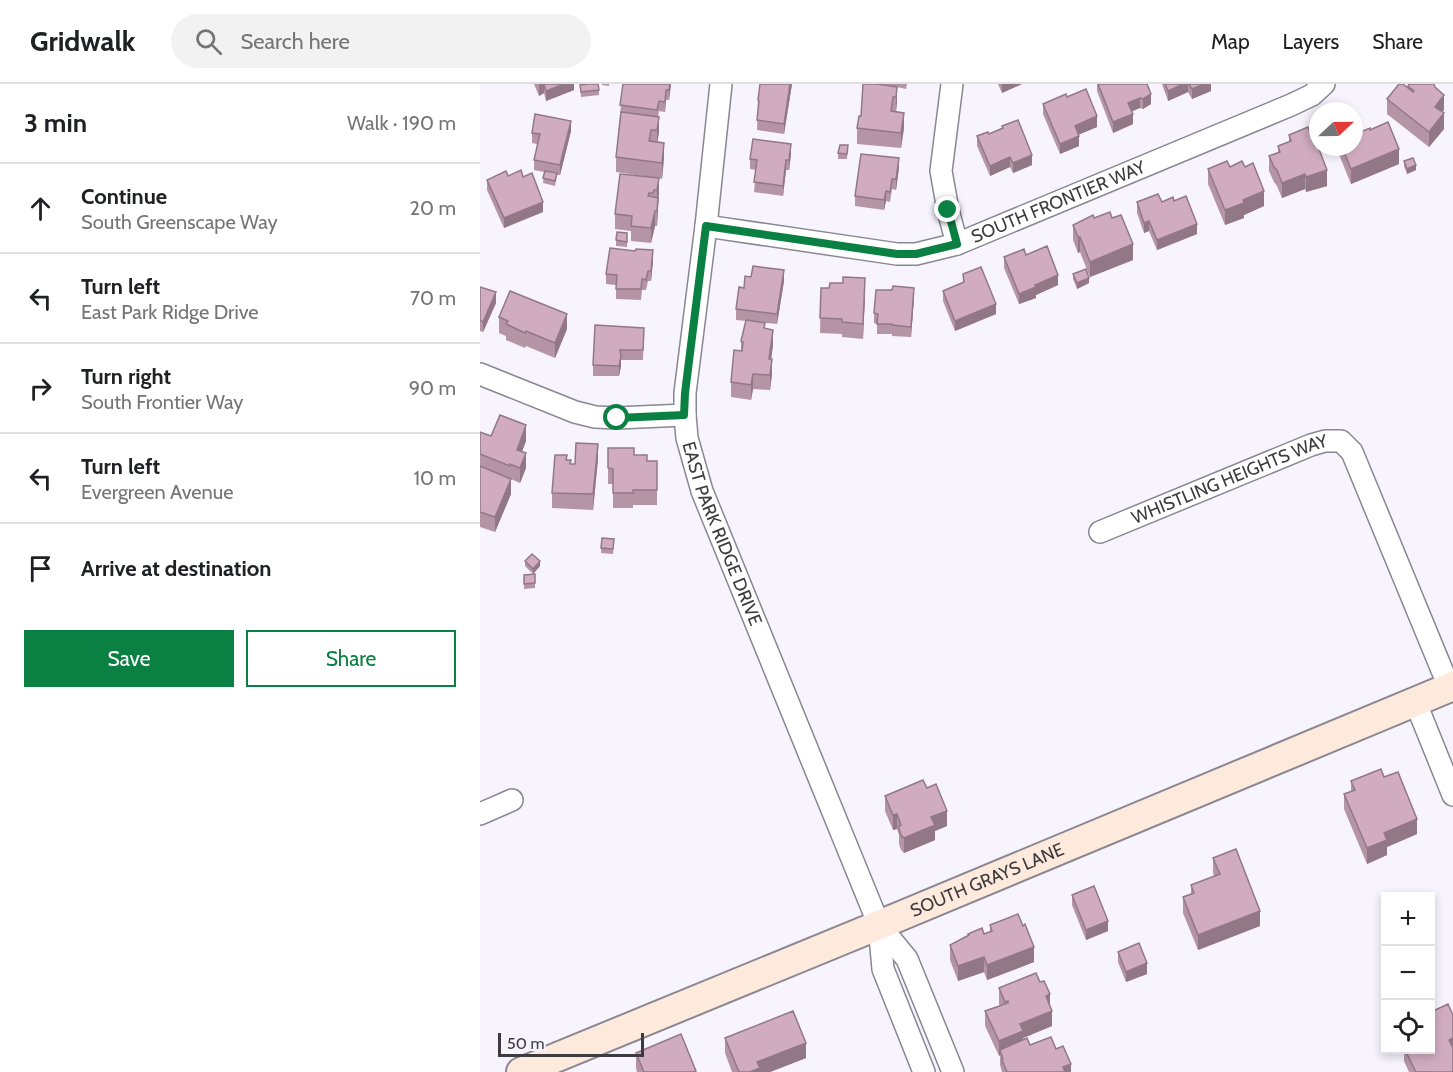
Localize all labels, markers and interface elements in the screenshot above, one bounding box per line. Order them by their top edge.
search box [171,14,591,68]
text: Gridwalk [30,24,135,58]
icon: search [192,25,225,58]
text: Search here [240,28,350,55]
text: Map [1211,29,1250,54]
text: Layers [1283,29,1339,54]
text: Share [1372,29,1423,54]
north arrow [1309,102,1363,156]
text: 3 min [24,107,87,139]
text: Walk · 190 m [347,111,456,135]
street label: SOUTH FRONTIER WAY [968,156,1149,248]
text: Continue [81,183,167,210]
icon: ahead [24,192,57,225]
text: 20 m [410,196,456,220]
route end [934,196,960,222]
text: South Greenscape Way [81,210,278,234]
text: Turn left [81,273,160,300]
icon: left [24,282,57,315]
text: 70 m [410,286,456,310]
text: East Park Ridge Drive [81,300,259,324]
text: Turn right [81,363,171,390]
icon: right [24,372,57,405]
text: 90 m [409,376,456,400]
text: South Frontier Way [81,390,243,414]
route start [603,404,629,430]
street label: WHISTLING HEIGHTS WAY [1128,430,1331,529]
street label: EAST PARK RIDGE DRIVE [678,439,767,629]
text: Turn left [81,453,160,480]
icon: left [24,462,57,495]
text: 10 m [413,466,456,490]
text: Evergreen Avenue [81,480,233,504]
icon: arrive [24,552,57,585]
text: Arrive at destination [81,555,271,582]
button: Save [24,630,234,687]
button: Share [246,630,456,687]
street label: SOUTH GRAYS LANE [907,838,1067,922]
map controls [1381,892,1435,1054]
button: + [1381,892,1435,946]
button: − [1381,946,1435,1000]
button: locate [1381,1000,1435,1054]
scale bar [498,1030,644,1058]
text: 50 m [507,1034,544,1053]

